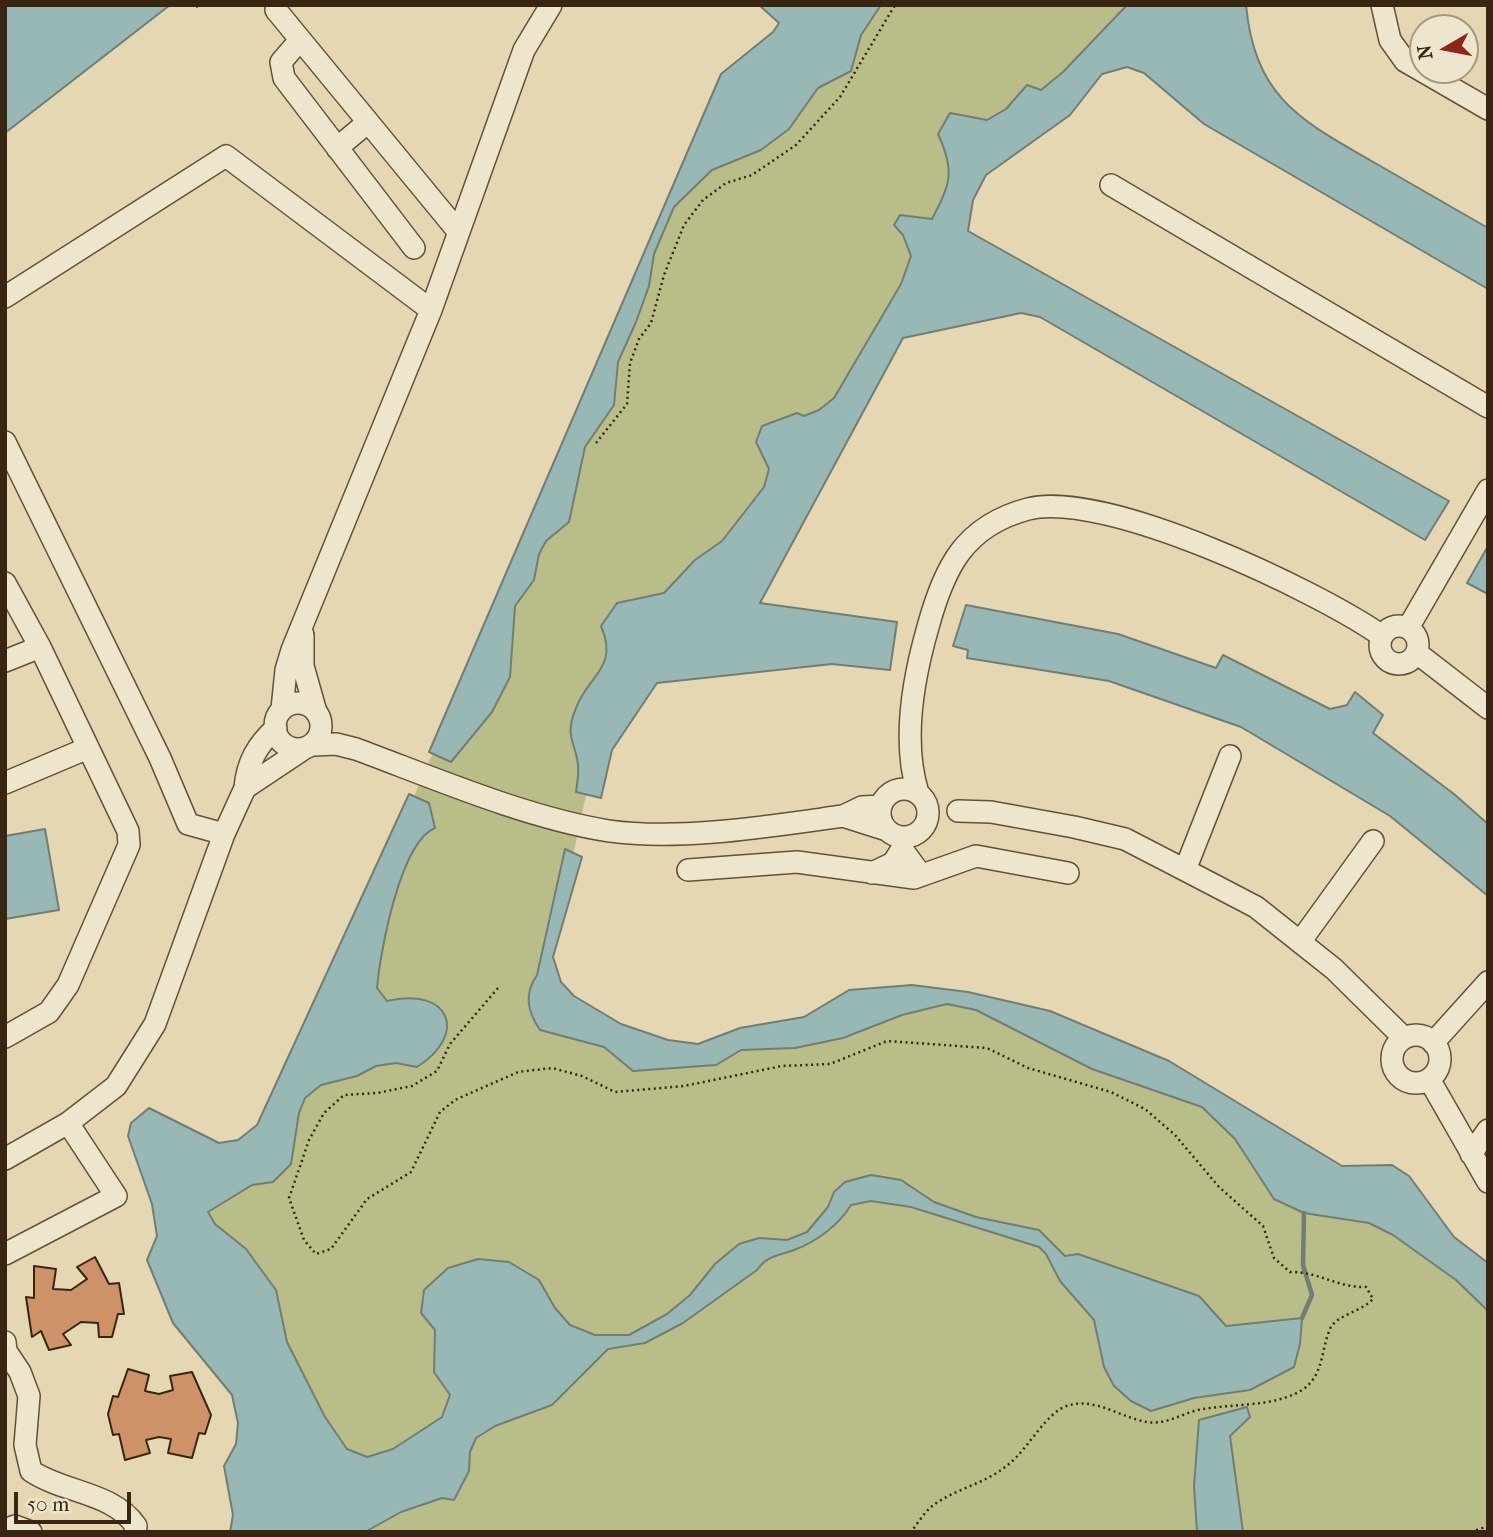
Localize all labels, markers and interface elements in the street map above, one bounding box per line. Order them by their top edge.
north arrow [1409,14,1479,84]
text: N [1413,43,1437,61]
scale bar [18,1478,135,1522]
text: 50 m [27,1492,70,1516]

